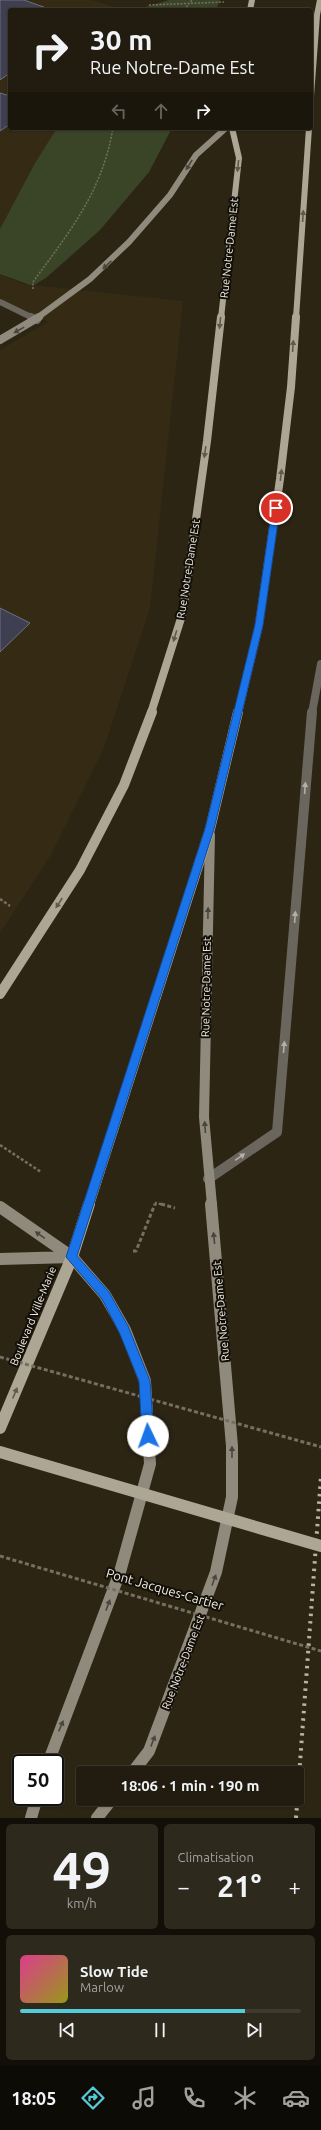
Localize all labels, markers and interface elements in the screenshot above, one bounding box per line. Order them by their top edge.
icon: right [24,24,76,76]
text: 30 m [90,24,152,55]
text: Rue Notre-Dame Est [90,57,254,77]
icon: left [108,100,130,122]
icon: ahead [150,100,172,122]
icon: right [192,100,214,122]
one-way arrow [185,159,192,171]
one-way arrow [235,160,241,172]
street label: Rue Notre-Dame Est [218,197,240,299]
one-way arrow [299,210,306,222]
one-way arrow [102,261,112,270]
one-way arrow [217,317,224,329]
one-way arrow [13,327,25,334]
one-way arrow [290,340,297,352]
one-way arrow [202,446,209,458]
one-way arrow [277,469,284,481]
pin [259,491,293,525]
icon: arrive [265,497,287,519]
street label: Rue Notre-Dame Est [174,518,202,620]
one-way arrow [172,630,178,642]
one-way arrow [302,782,309,794]
one-way arrow [55,897,62,909]
one-way arrow [205,906,211,919]
one-way arrow [292,911,299,923]
street label: Rue Notre-Dame Est [199,936,213,1037]
one-way arrow [281,1041,287,1053]
one-way arrow [201,1120,208,1133]
one-way arrow [235,1153,245,1161]
one-way arrow [34,1231,45,1239]
one-way arrow [211,1232,217,1244]
street label: Rue Notre-Dame Est [211,1260,231,1362]
street label: Boulevard Ville-Marie [8,1265,58,1367]
one-way arrow [13,1386,19,1398]
position arrow [127,1415,169,1457]
one-way arrow [229,1445,235,1458]
street label: Pont Jacques-Cartier [105,1566,225,1612]
one-way arrow [211,1573,217,1585]
one-way arrow [106,1599,112,1611]
street label: Rue Notre-Dame Est [159,1612,207,1711]
one-way arrow [58,1721,64,1732]
one-way arrow [151,1734,157,1746]
speed limit sign: 50 [12,1754,64,1806]
text: 18:06 · 1 min · 190 m [121,1777,259,1794]
text: 49 [52,1841,111,1899]
text: Climatisation [178,1850,254,1864]
text: 21° [217,1869,261,1903]
text: − [178,1874,190,1899]
text: + [289,1874,301,1899]
text: km/h [67,1896,97,1910]
text: Slow Tide [80,1963,148,1980]
text: Marlow [80,1980,124,1994]
icon: previous [56,2019,78,2041]
icon: pause [149,2019,171,2041]
icon: next [243,2019,265,2041]
icon: directions [79,2084,107,2112]
icon: music [130,2084,158,2112]
icon: phone [180,2084,208,2112]
icon: climate [231,2084,259,2112]
icon: car [282,2084,310,2112]
text: 18:05 [11,2088,56,2108]

